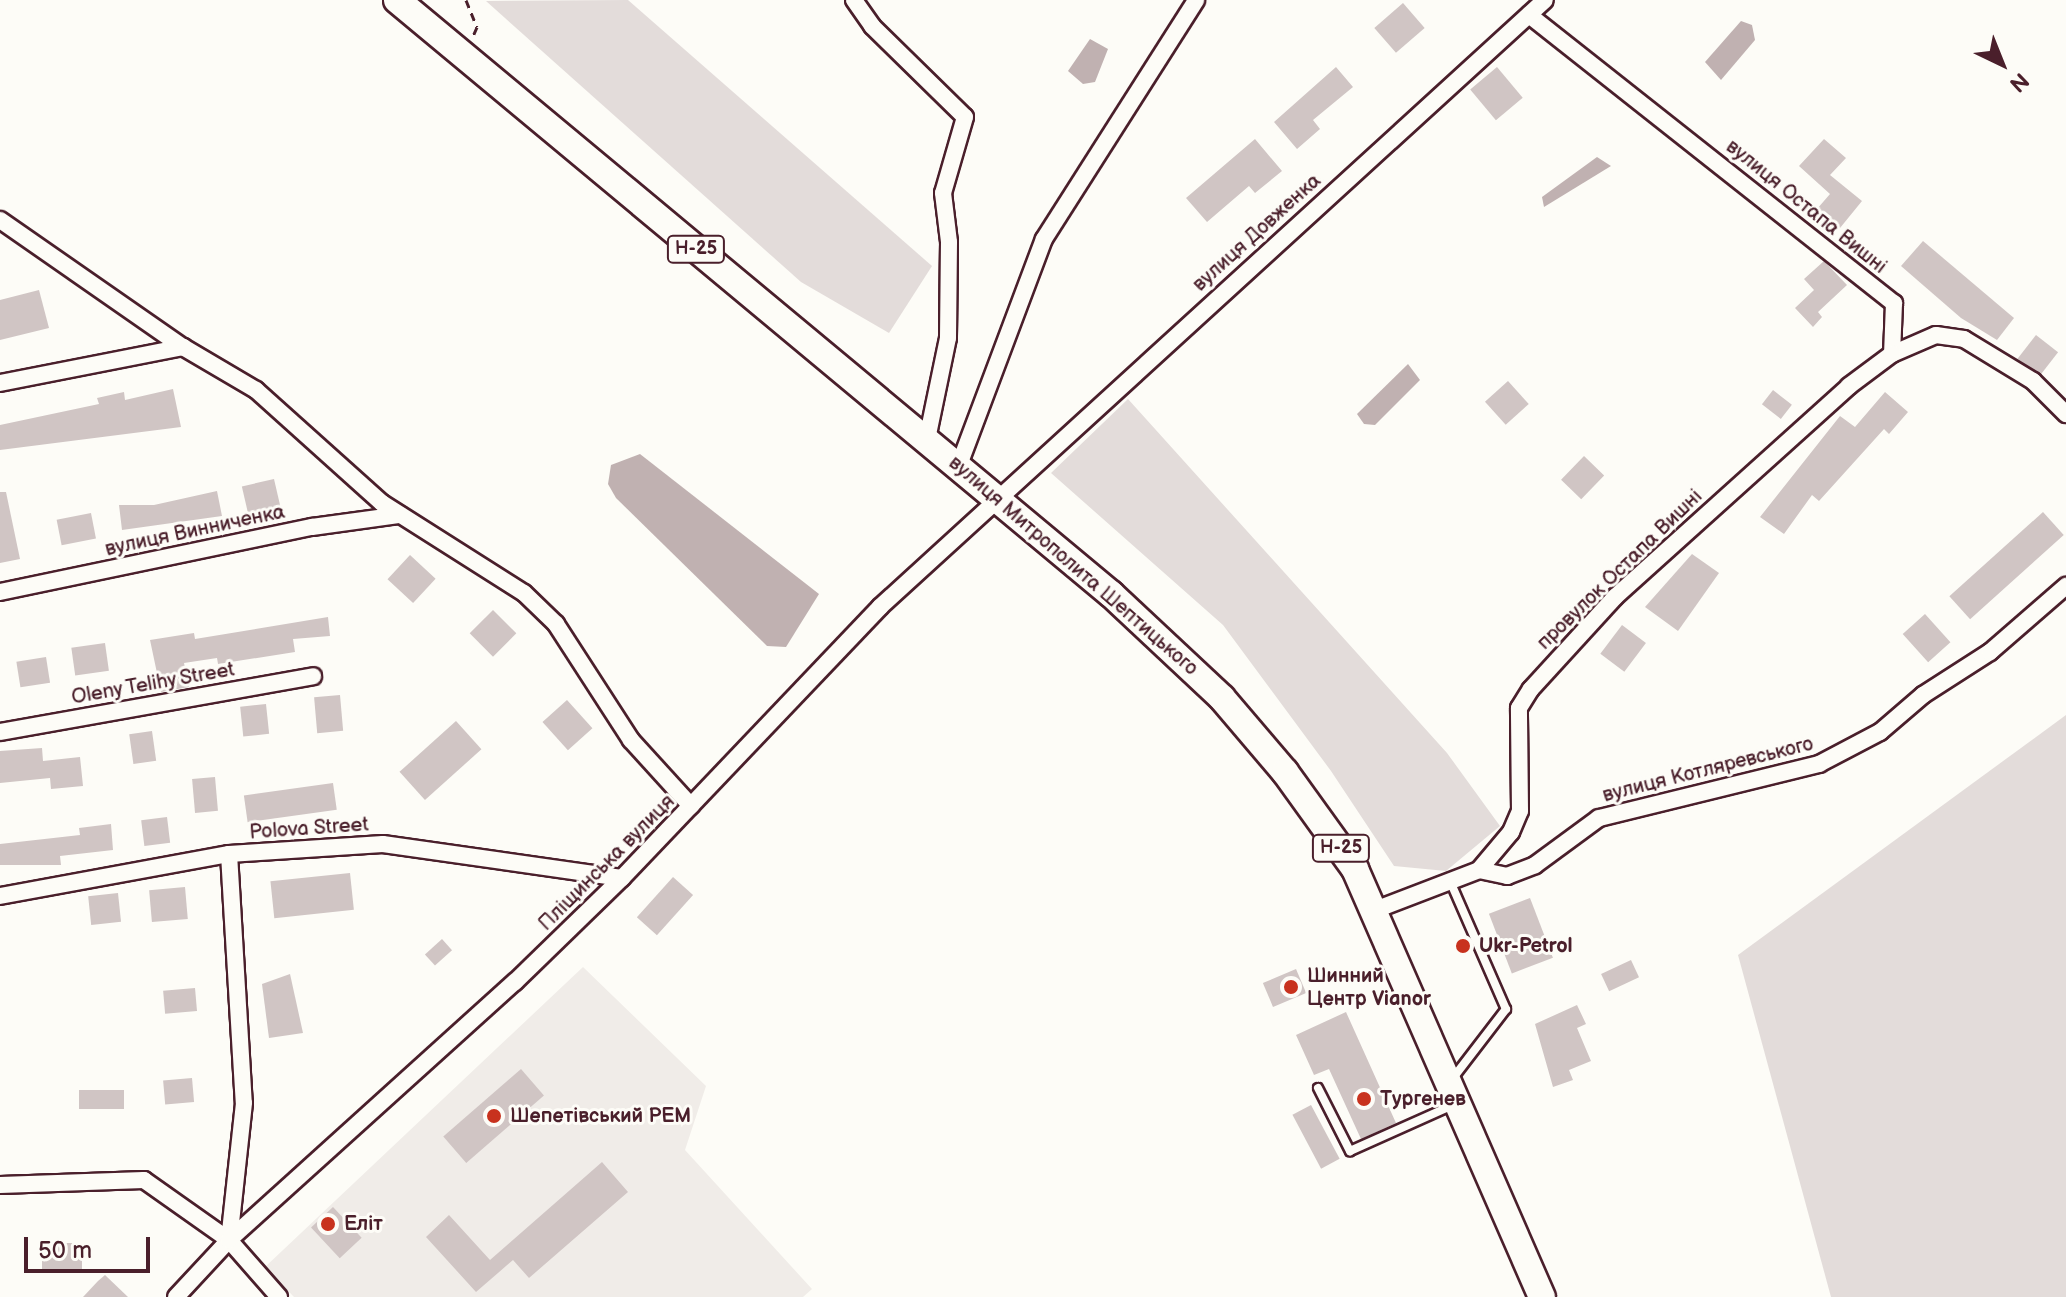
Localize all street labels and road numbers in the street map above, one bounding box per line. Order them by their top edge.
street label: вулиця Остапа Вишні [1721,135,1891,279]
street label: вулиця Довженка [1188,169,1326,297]
road number: Н-25 [666,235,726,263]
street label: вулиця Митрополита Шептицького [943,451,1203,681]
street label: провулок Остапа Вишні [1533,485,1707,655]
street label: вулиця Винниченка [103,500,287,562]
street label: Oleny Telihy Street [68,658,238,710]
street label: вулиця Котляревського [1600,732,1816,808]
street label: Пліщинська вулиця [534,790,680,936]
street label: Polova Street [248,813,370,845]
road number: Н-25 [1311,834,1371,862]

